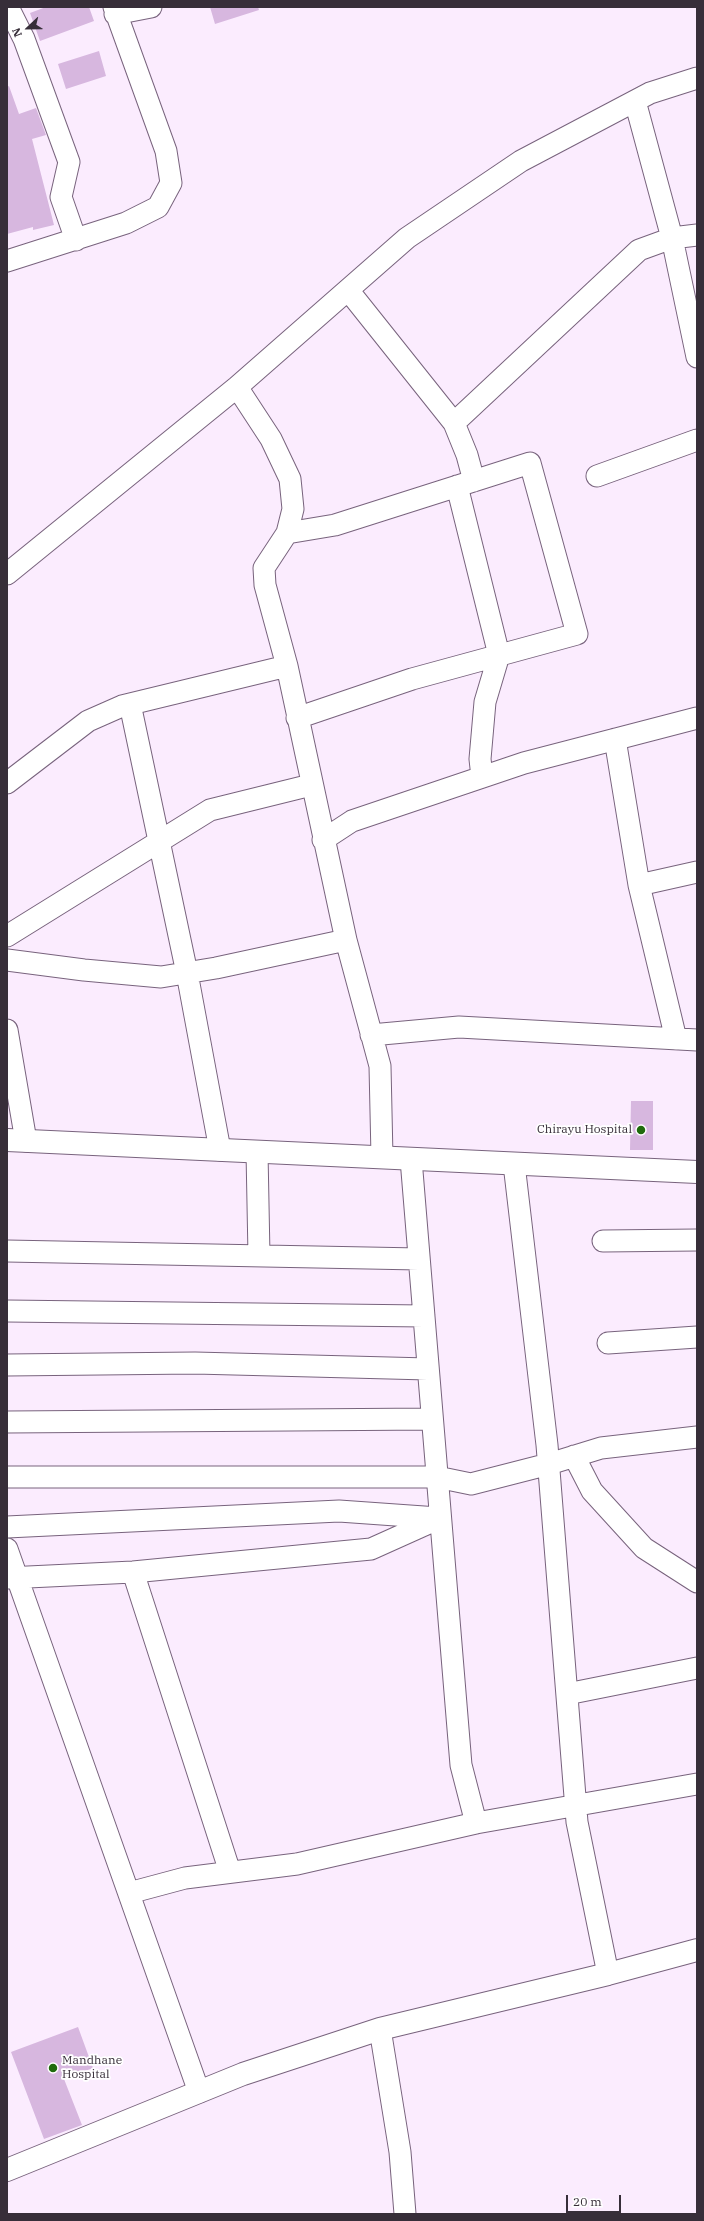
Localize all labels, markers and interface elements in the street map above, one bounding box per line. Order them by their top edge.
north arrow [8,8,48,48]
text: N [9,26,25,39]
place label: Chirayu Hospital [537,1123,632,1137]
marker: Chirayu Hospital [635,1124,647,1136]
place label: Mandhane Hospital [62,2054,122,2082]
marker: Mandhane Hospital [47,2062,59,2074]
scale bar [568,2187,623,2213]
text: 20 m [573,2194,602,2209]

